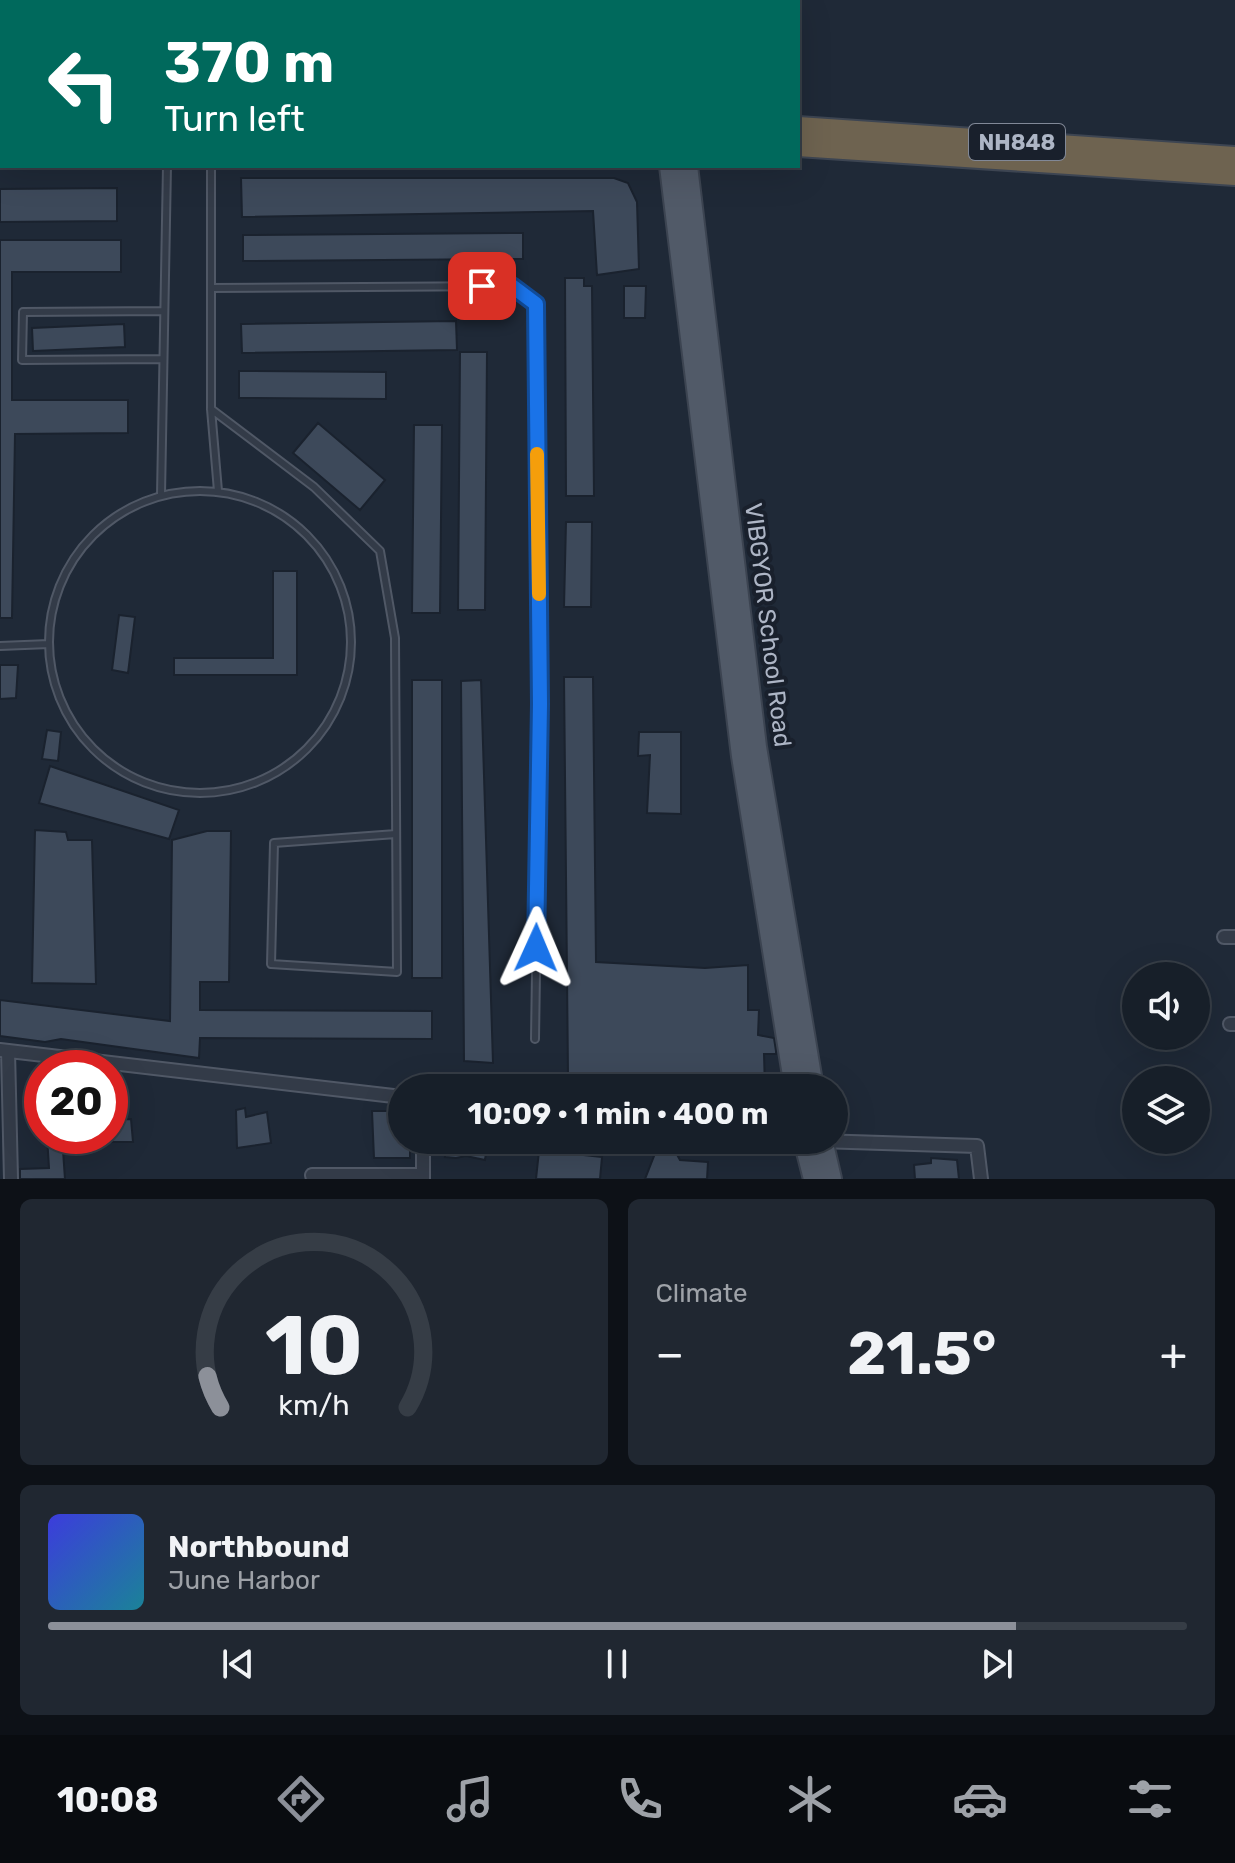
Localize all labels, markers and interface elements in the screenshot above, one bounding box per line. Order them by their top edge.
text: 370 m [164,30,334,96]
icon: left [32,32,136,136]
text: Turn left [164,97,305,140]
road number: NH848 [969,124,1065,160]
pin [448,252,516,320]
icon: arrive [460,264,504,308]
street label: VIBGYOR School Road [739,501,797,749]
position arrow [494,906,578,990]
map controls [1122,962,1210,1154]
button: sound [1122,962,1210,1050]
speed limit sign: 20 [24,1050,128,1154]
button: layers [1122,1066,1210,1154]
text: 10:09 · 1 min · 400 m [468,1096,768,1132]
text: Climate [656,1278,748,1309]
text: 10 [265,1296,363,1395]
text: 21.5° [847,1318,996,1389]
text: − [656,1328,684,1380]
text: + [1160,1328,1187,1380]
text: km/h [278,1388,349,1422]
text: Northbound [168,1529,350,1565]
text: June Harbor [168,1565,320,1596]
icon: previous [216,1642,260,1686]
icon: pause [595,1642,639,1686]
icon: next [975,1642,1019,1686]
icon: directions [273,1771,329,1827]
icon: music [442,1771,498,1827]
icon: phone [612,1771,668,1827]
icon: climate [782,1771,838,1827]
icon: car [952,1771,1008,1827]
icon: filters [1122,1771,1178,1827]
text: 10:08 [57,1778,159,1821]

